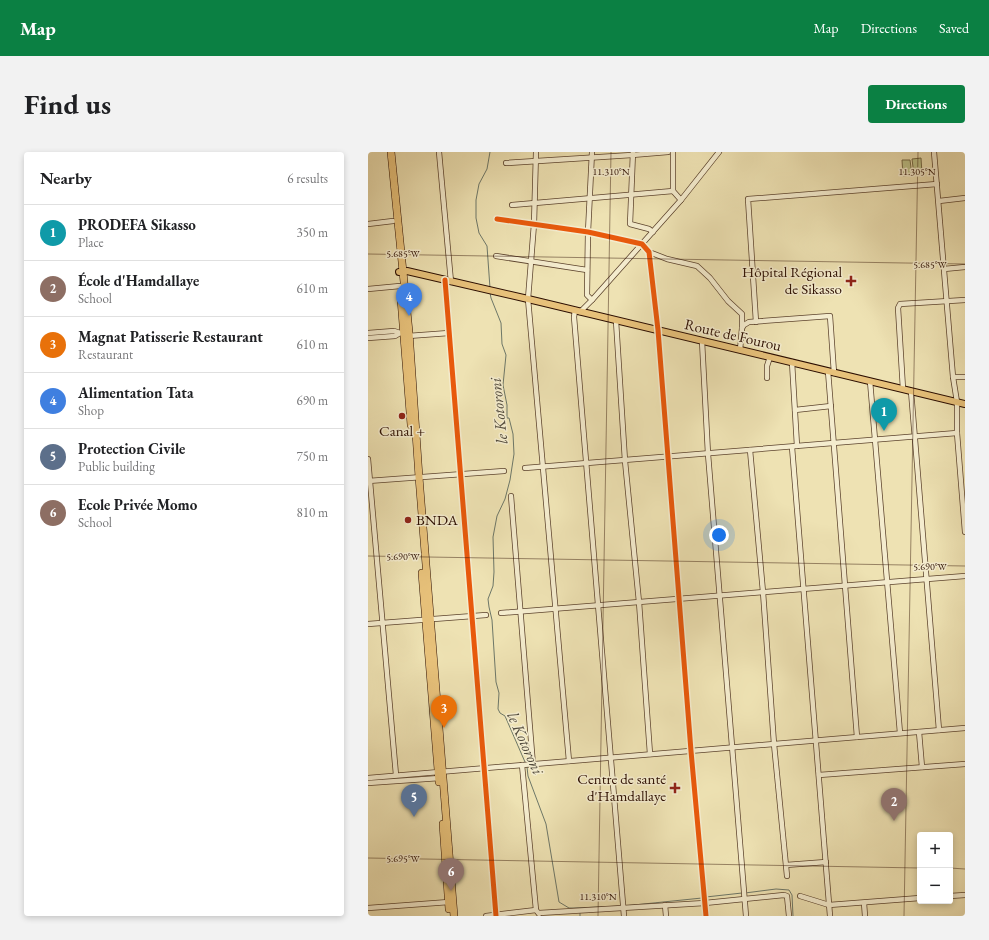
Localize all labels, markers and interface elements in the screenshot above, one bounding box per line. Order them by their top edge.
text: Map [20,16,56,41]
text: Map [813,19,839,37]
text: Directions [861,19,917,37]
text: Saved [939,19,969,37]
button: Directions [868,85,965,123]
text: Find us [24,86,111,122]
text: 11.310°N [592,165,630,178]
text: 11.305°N [898,165,936,178]
text: Nearby [40,167,92,189]
text: 6 results [287,170,328,187]
text: PRODEFA Sikasso [78,215,196,234]
text: 1 [50,224,56,241]
text: 350 m [297,224,328,241]
text: Place [78,234,104,251]
text: 5.685°W [386,247,421,260]
text: 5.685°W [913,258,948,271]
place label: Hôpital Régional de Sikasso [742,262,842,298]
text: École d'Hamdallaye [78,271,199,290]
marker: Hôpital Régional de Sikasso [845,275,857,287]
text: 2 [50,280,56,297]
text: 610 m [297,280,328,297]
pin: 4 [396,283,422,316]
text: School [78,290,112,307]
street label: Route de Fourou [683,314,784,355]
text: Magnat Patisserie Restaurant [78,327,263,346]
text: 3 [50,336,56,353]
text: 610 m [297,336,328,353]
text: Restaurant [78,346,133,363]
water label: le Kotoroni [484,375,512,445]
text: Alimentation Tata [78,383,194,402]
text: 4 [50,392,56,409]
text: 690 m [297,392,328,409]
pin: 1 [871,398,897,431]
text: Shop [78,402,104,419]
marker: Canal + [397,411,407,421]
place label: Canal + [379,421,425,440]
text: Protection Civile [78,439,185,458]
text: 5 [50,448,56,465]
text: 750 m [297,448,328,465]
text: Public building [78,458,155,475]
text: Ecole Privée Momo [78,495,197,514]
text: 6 [50,504,56,521]
text: 810 m [297,504,328,521]
place label: BNDA [416,510,459,529]
text: School [78,514,112,531]
marker: BNDA [403,515,413,525]
your location [709,525,729,545]
text: 5.690°W [386,550,421,563]
text: 5.690°W [913,560,948,573]
pin: 3 [431,695,457,728]
water label: le Kotoroni [502,709,549,779]
place label: Centre de santé d'Hamdallaye [577,769,666,805]
marker: Centre de santé d'Hamdallaye [669,782,681,794]
pin: 5 [401,784,427,817]
pin: 2 [881,788,907,821]
map controls [917,832,953,904]
button: + [917,832,953,868]
text: 5.695°W [386,852,421,865]
pin: 6 [438,858,464,891]
button: − [917,868,953,904]
text: 11.310°N [579,890,617,903]

